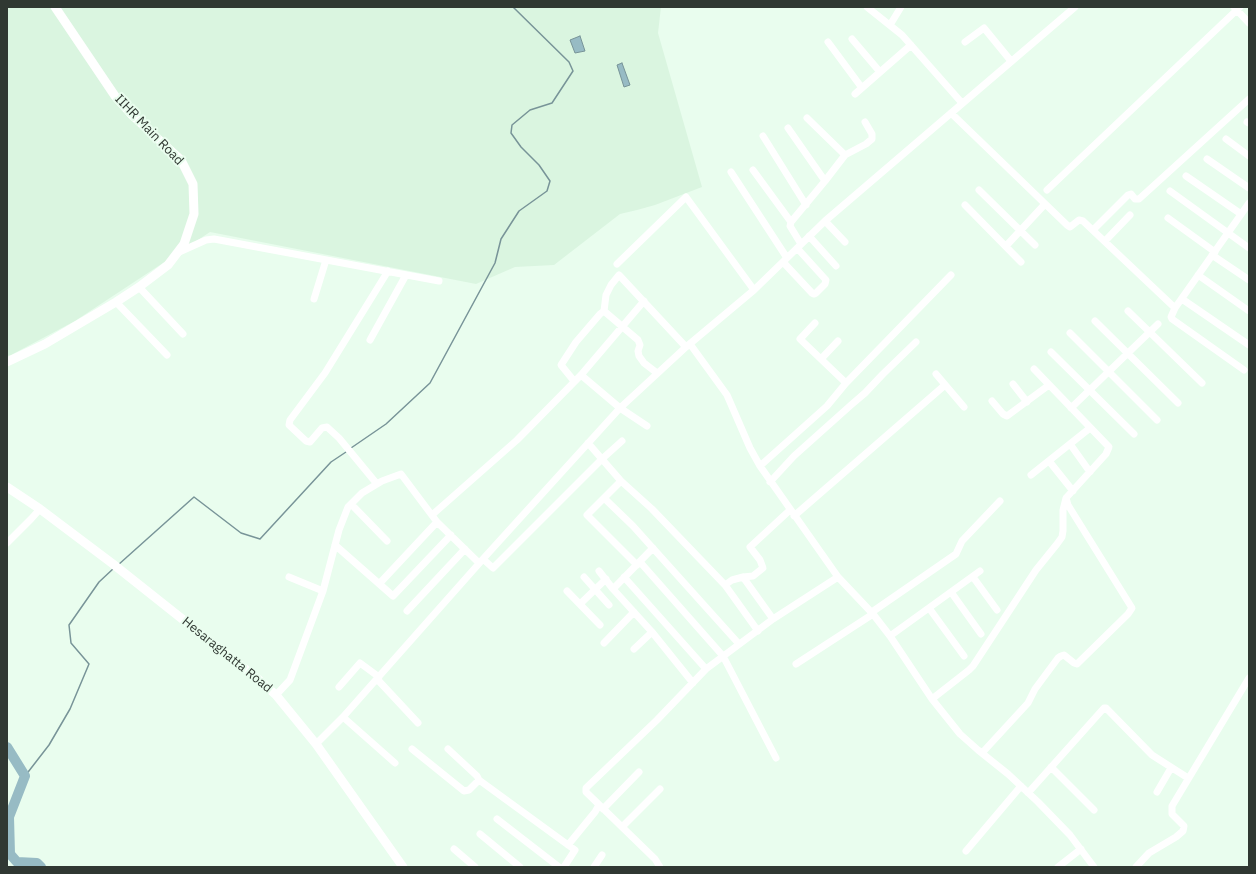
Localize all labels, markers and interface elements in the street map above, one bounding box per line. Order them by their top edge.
street label: IIHR Main Road [111,91,187,169]
street label: Hesaraghatta Road [179,614,275,696]

